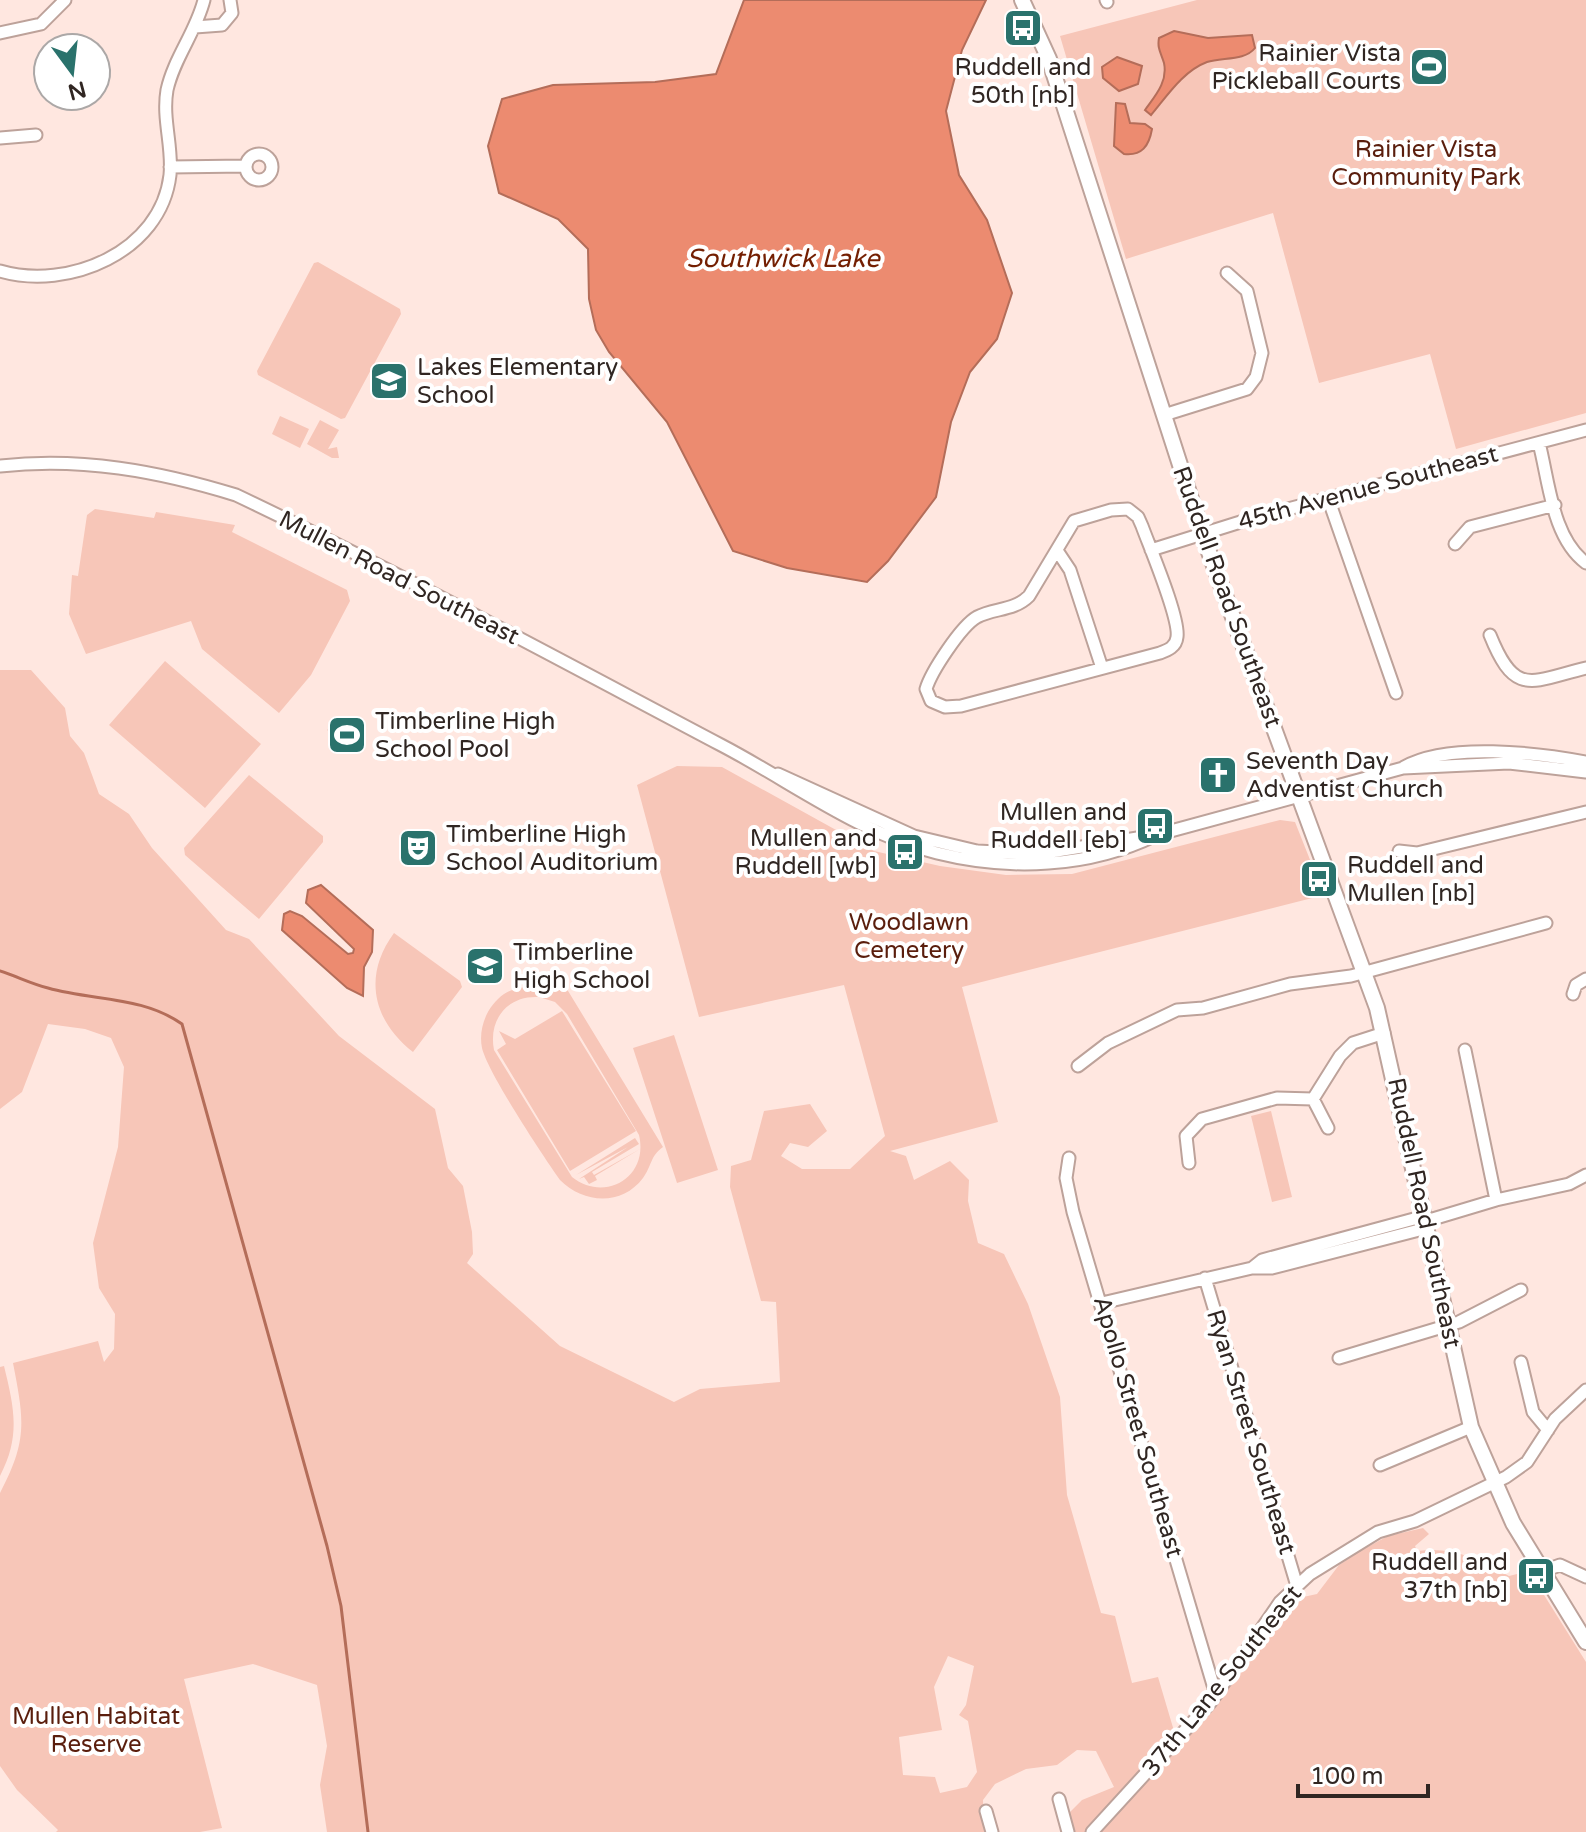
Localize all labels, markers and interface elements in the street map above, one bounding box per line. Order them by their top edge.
bus stop icon: Ruddell and 50th [nb] [1002,7,1044,49]
north arrow [32,32,112,112]
place label: Rainier Vista Pickleball Courts [1211,39,1401,96]
sports icon: Rainier Vista Pickleball Courts [1408,46,1450,88]
place label: Ruddell and 50th [nb] [954,53,1092,110]
text: N [65,76,89,105]
park label: Rainier Vista Community Park [1331,135,1521,192]
water label: Southwick Lake [686,243,881,274]
place label: Lakes Elementary School [417,353,618,410]
school or university icon: Lakes Elementary School [368,360,410,402]
street label: 45th Avenue Southeast [1235,439,1501,537]
street label: Ruddell Road Southeast [1166,462,1288,732]
street label: Mullen Road Southeast [274,505,524,651]
place label: Timberline High School Pool [375,707,555,764]
sports icon: Timberline High School Pool [326,714,368,756]
place label: Seventh Day Adventist Church [1246,747,1443,804]
church icon: Seventh Day Adventist Church [1197,754,1239,796]
place label: Mullen and Ruddell [eb] [990,798,1127,855]
bus stop icon: Mullen and Ruddell [eb] [1134,805,1176,847]
place label: Timberline High School Auditorium [446,820,658,877]
place label: Mullen and Ruddell [wb] [735,824,877,881]
theatre icon: Timberline High School Auditorium [397,827,439,869]
bus stop icon: Mullen and Ruddell [wb] [884,831,926,873]
place label: Ruddell and Mullen [nb] [1347,851,1484,908]
bus stop icon: Ruddell and Mullen [nb] [1298,858,1340,900]
park label: Woodlawn Cemetery [849,908,969,965]
place label: Timberline High School [513,938,650,995]
school or university icon: Timberline High School [464,945,506,987]
street label: Ruddell Road Southeast [1381,1075,1467,1351]
street label: Apollo Street Southeast [1087,1293,1189,1561]
street label: Ryan Street Southeast [1200,1306,1302,1558]
place label: Ruddell and 37th [nb] [1371,1548,1508,1605]
bus stop icon: Ruddell and 37th [nb] [1515,1555,1557,1597]
street label: 37th Lane Southeast [1136,1580,1308,1782]
park label: Mullen Habitat Reserve [12,1702,180,1759]
scale bar [1298,1748,1428,1798]
text: 100 m [1310,1762,1384,1791]

